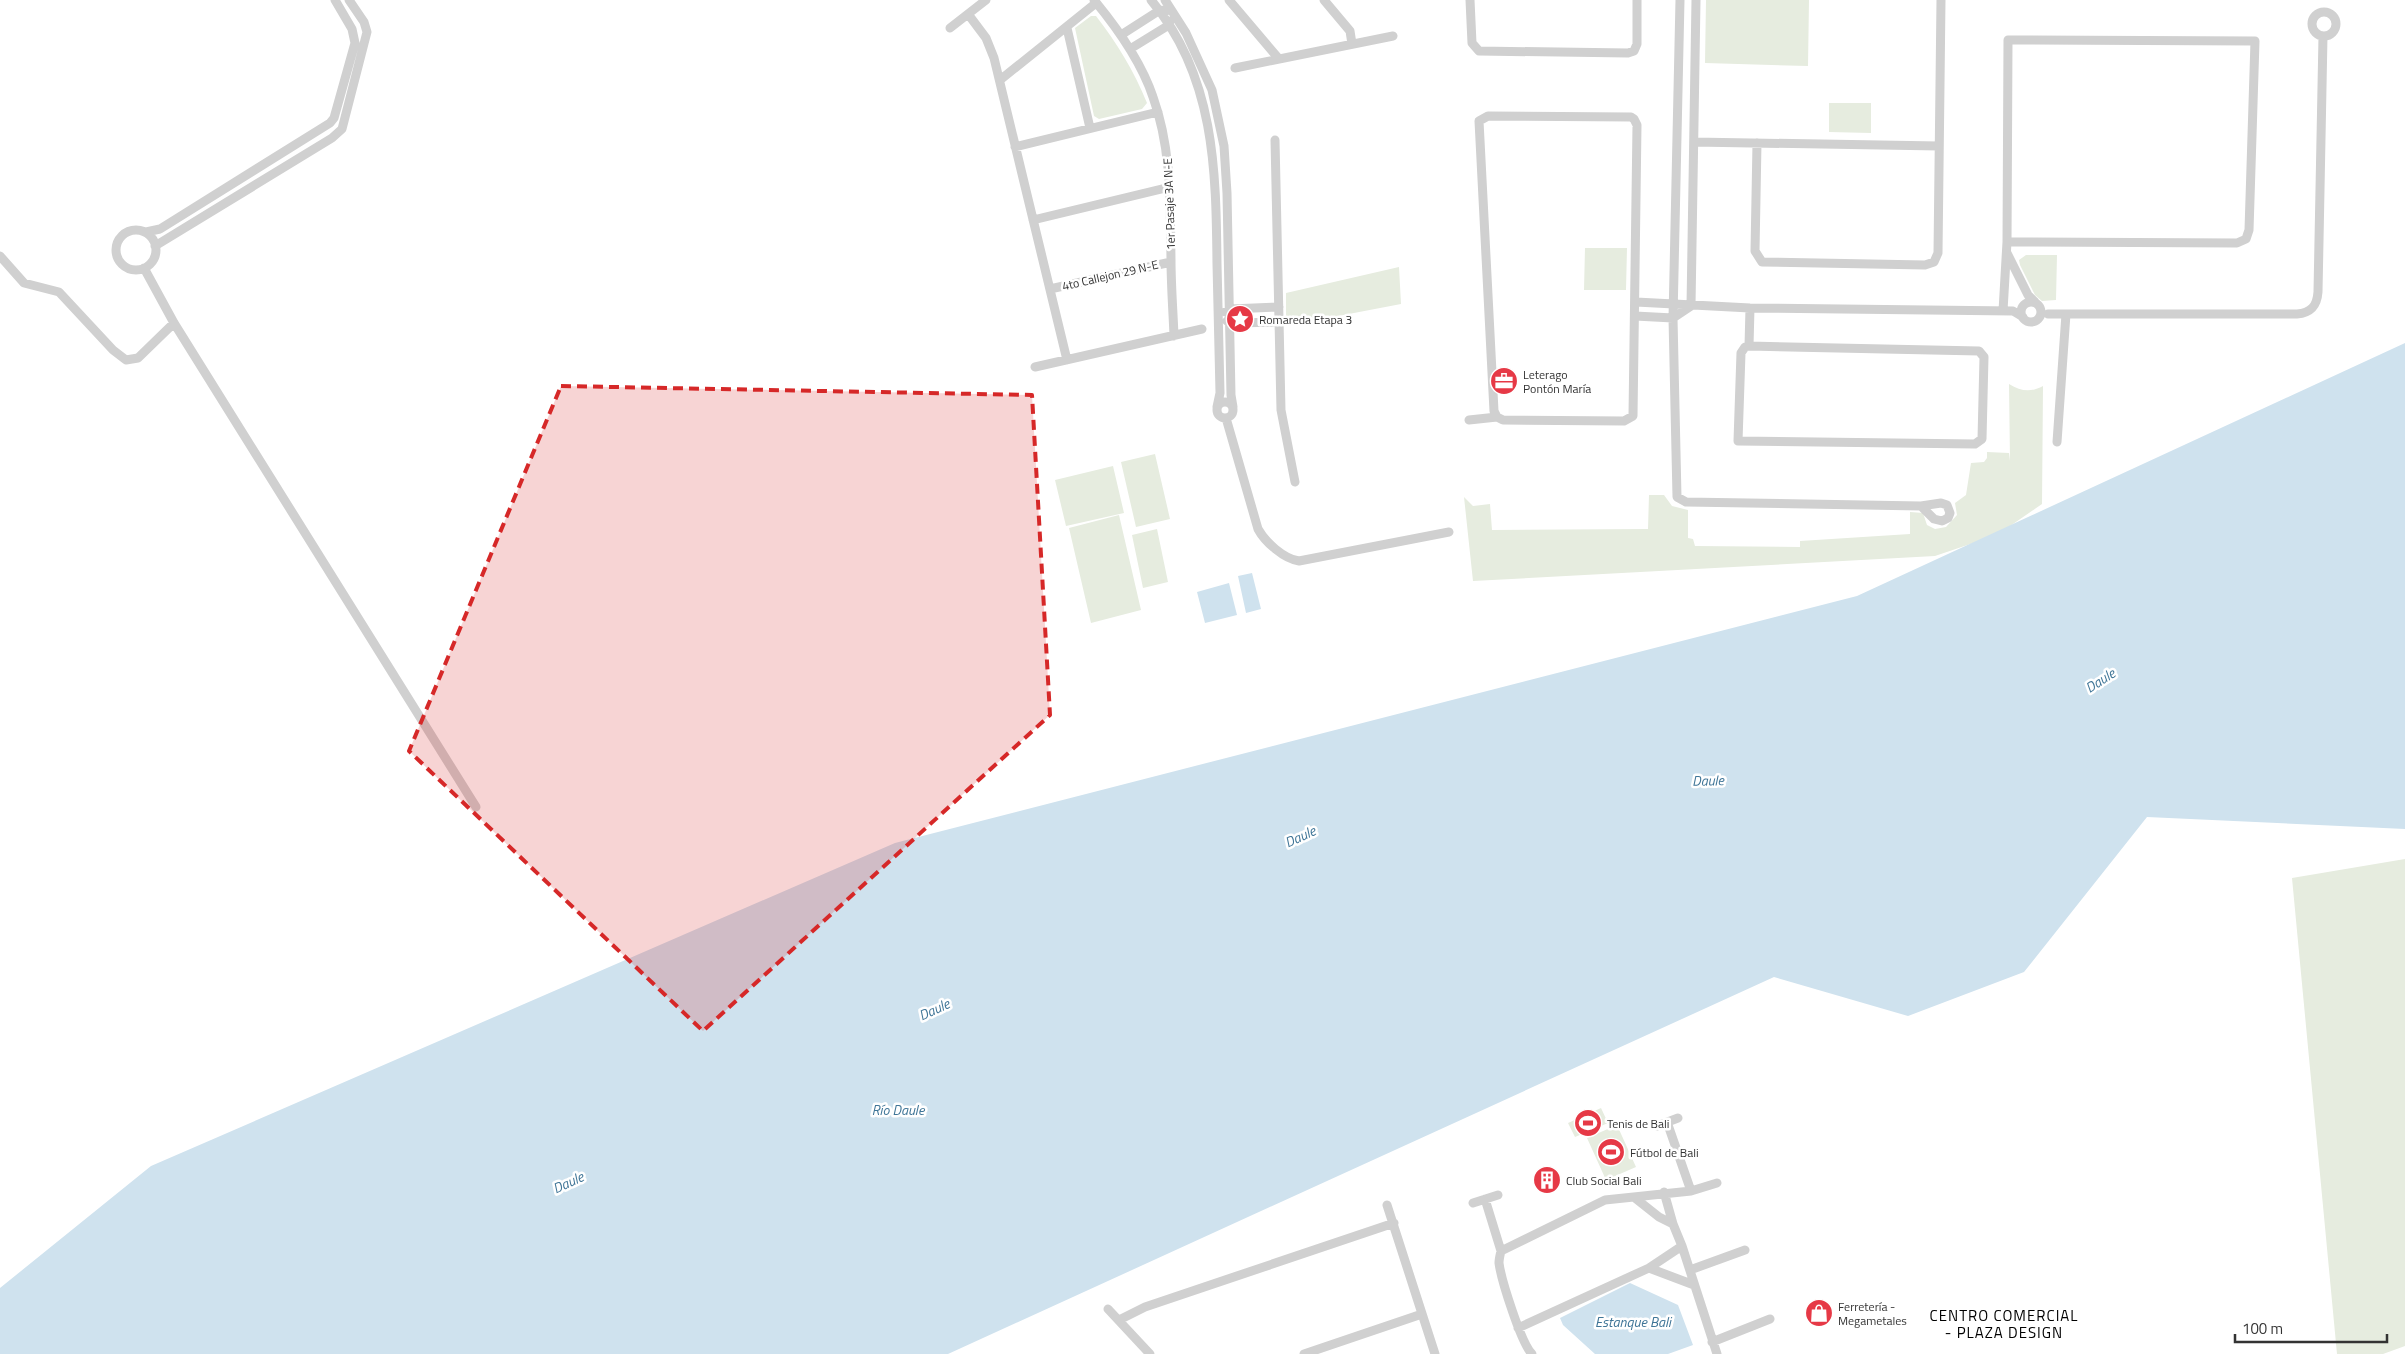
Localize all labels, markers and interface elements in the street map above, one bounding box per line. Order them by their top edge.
street label: 1er Pasaje 3A N-E [1158,157,1180,250]
street label: 4to Callejon 29 N-E [1060,255,1160,295]
place icon: Romareda Etapa 3 [1225,304,1255,334]
place label: Romareda Etapa 3 [1259,310,1352,329]
place label: Leterago Pontón María [1523,365,1591,398]
office icon: Leterago Pontón María [1489,366,1519,396]
water label: Daule [2081,662,2120,698]
water label: Daule [1692,769,1726,791]
water label: Daule [1281,819,1320,852]
water label: Daule [915,992,954,1025]
water label: Río Daule [872,1099,926,1120]
sports icon: Tenis de Bali [1573,1108,1603,1138]
place label: Tenis de Bali [1607,1114,1669,1133]
sports icon: Fútbol de Bali [1596,1137,1626,1167]
place label: Fútbol de Bali [1630,1143,1699,1162]
water label: Daule [549,1165,588,1198]
building icon: Club Social Bali [1532,1165,1562,1195]
place label: Club Social Bali [1566,1171,1642,1190]
place label: Ferretería - Megametales [1838,1297,1907,1330]
shop icon: Ferretería - Megametales [1804,1298,1834,1328]
district label: CENTRO COMERCIAL - PLAZA DESIGN [1930,1304,2078,1344]
water label: Estanque Bali [1595,1311,1673,1332]
scale bar [2235,1312,2388,1344]
text: 100 m [2242,1317,2283,1340]

